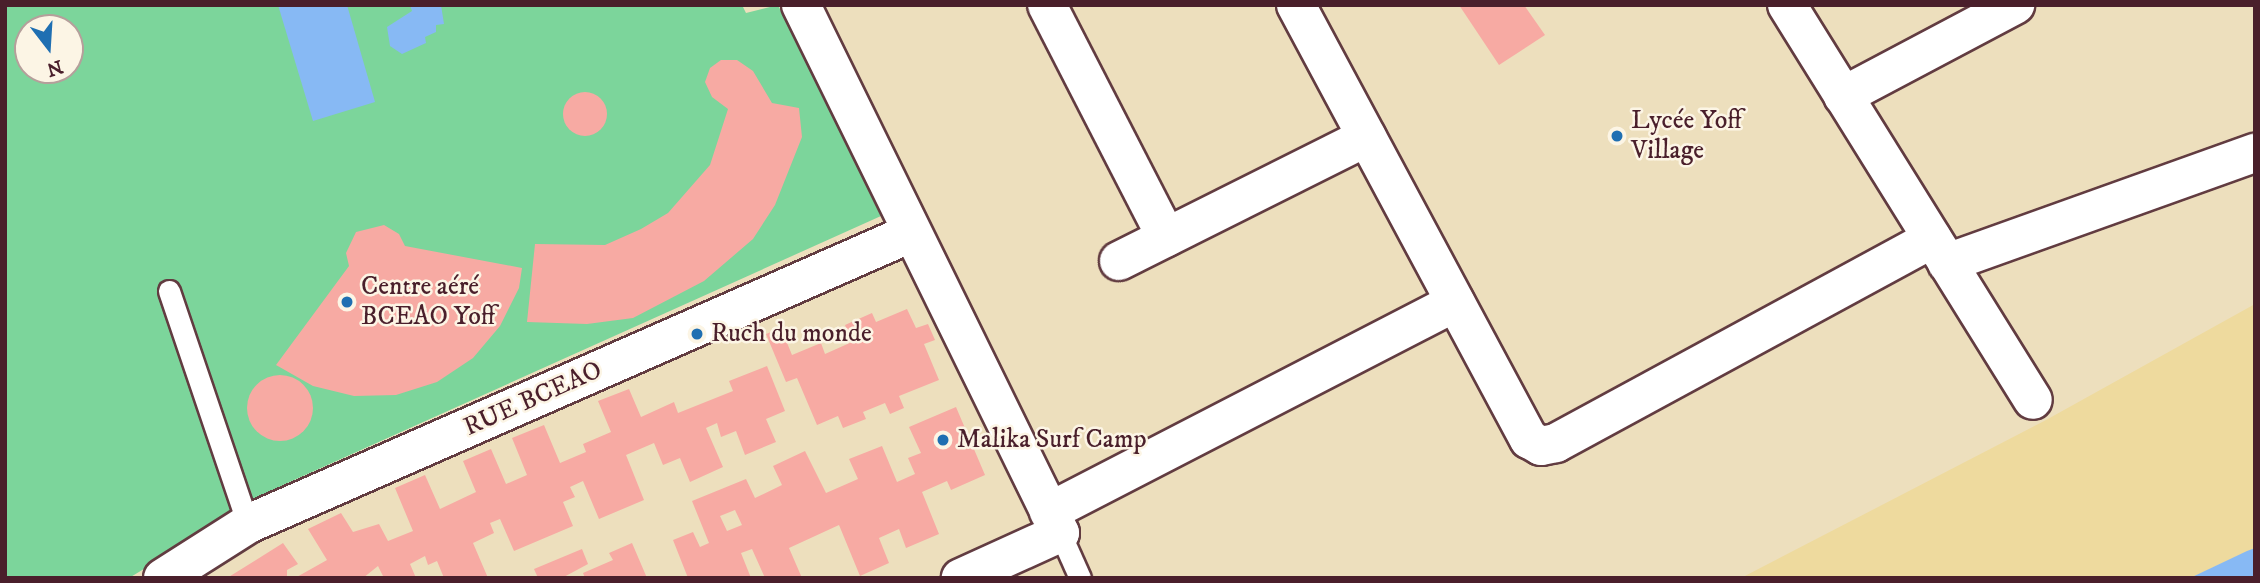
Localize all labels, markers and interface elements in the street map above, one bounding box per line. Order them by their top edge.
north arrow [14,14,84,84]
text: N [44,54,66,81]
place label: Lycée Yoff Village [1631,105,1742,166]
marker: Lycée Yoff Village [1609,128,1625,144]
place label: Centre aéré BCEAO Yoff [361,271,495,332]
marker: Centre aéré BCEAO Yoff [339,294,355,310]
place label: Ruch du monde [711,318,872,350]
marker: Ruch du monde [689,326,705,342]
street label: RUE BCEAO [459,355,607,443]
place label: Malika Surf Camp [957,424,1146,456]
marker: Malika Surf Camp [935,432,951,448]

